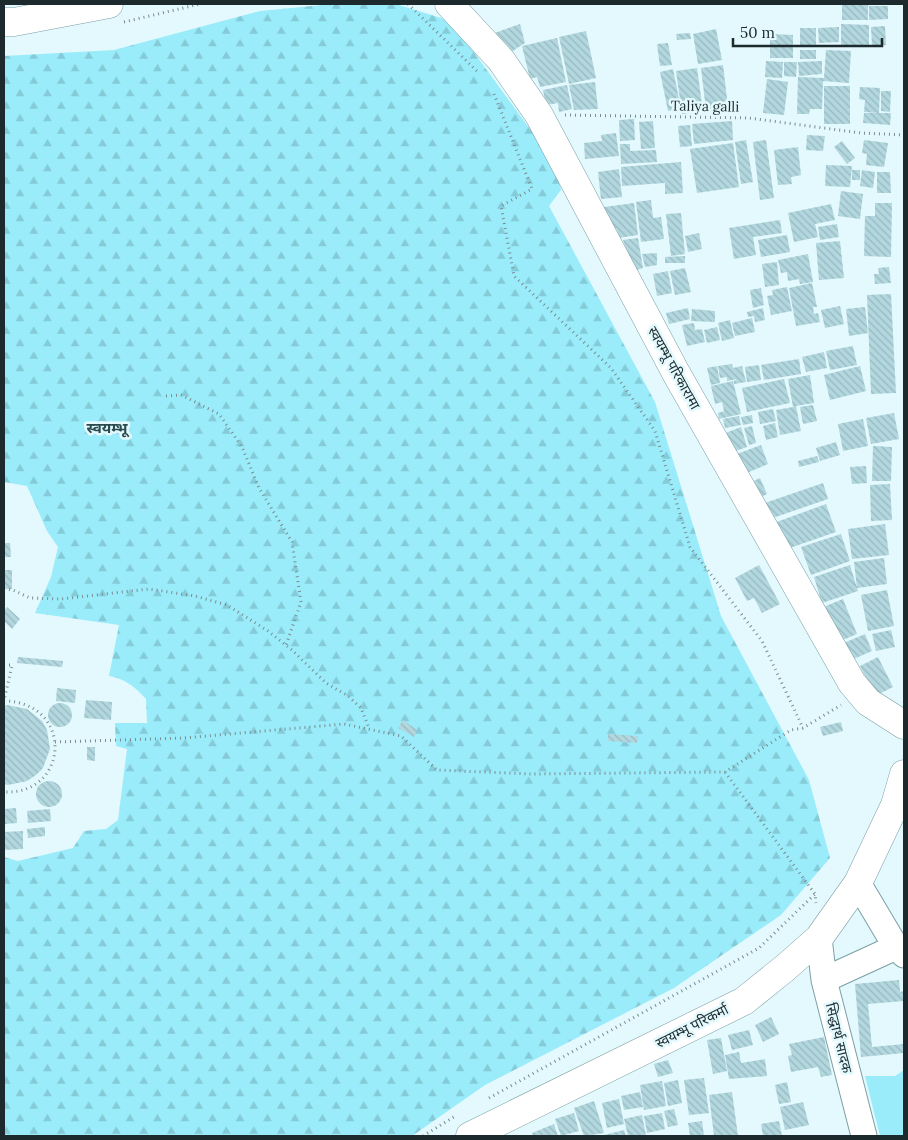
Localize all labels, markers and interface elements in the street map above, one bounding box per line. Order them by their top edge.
scale bar [733,15,882,47]
text: 50 m [740,23,775,42]
street label: Taliya galli [671,96,739,116]
street label: स्वयम्भू परिकारामा [643,323,704,413]
district label: स्वयम्भू [86,418,130,438]
street label: स्वयम्भू परिकर्मा [653,1000,733,1053]
street label: सिद्धार्थ सादक [822,1001,856,1075]

